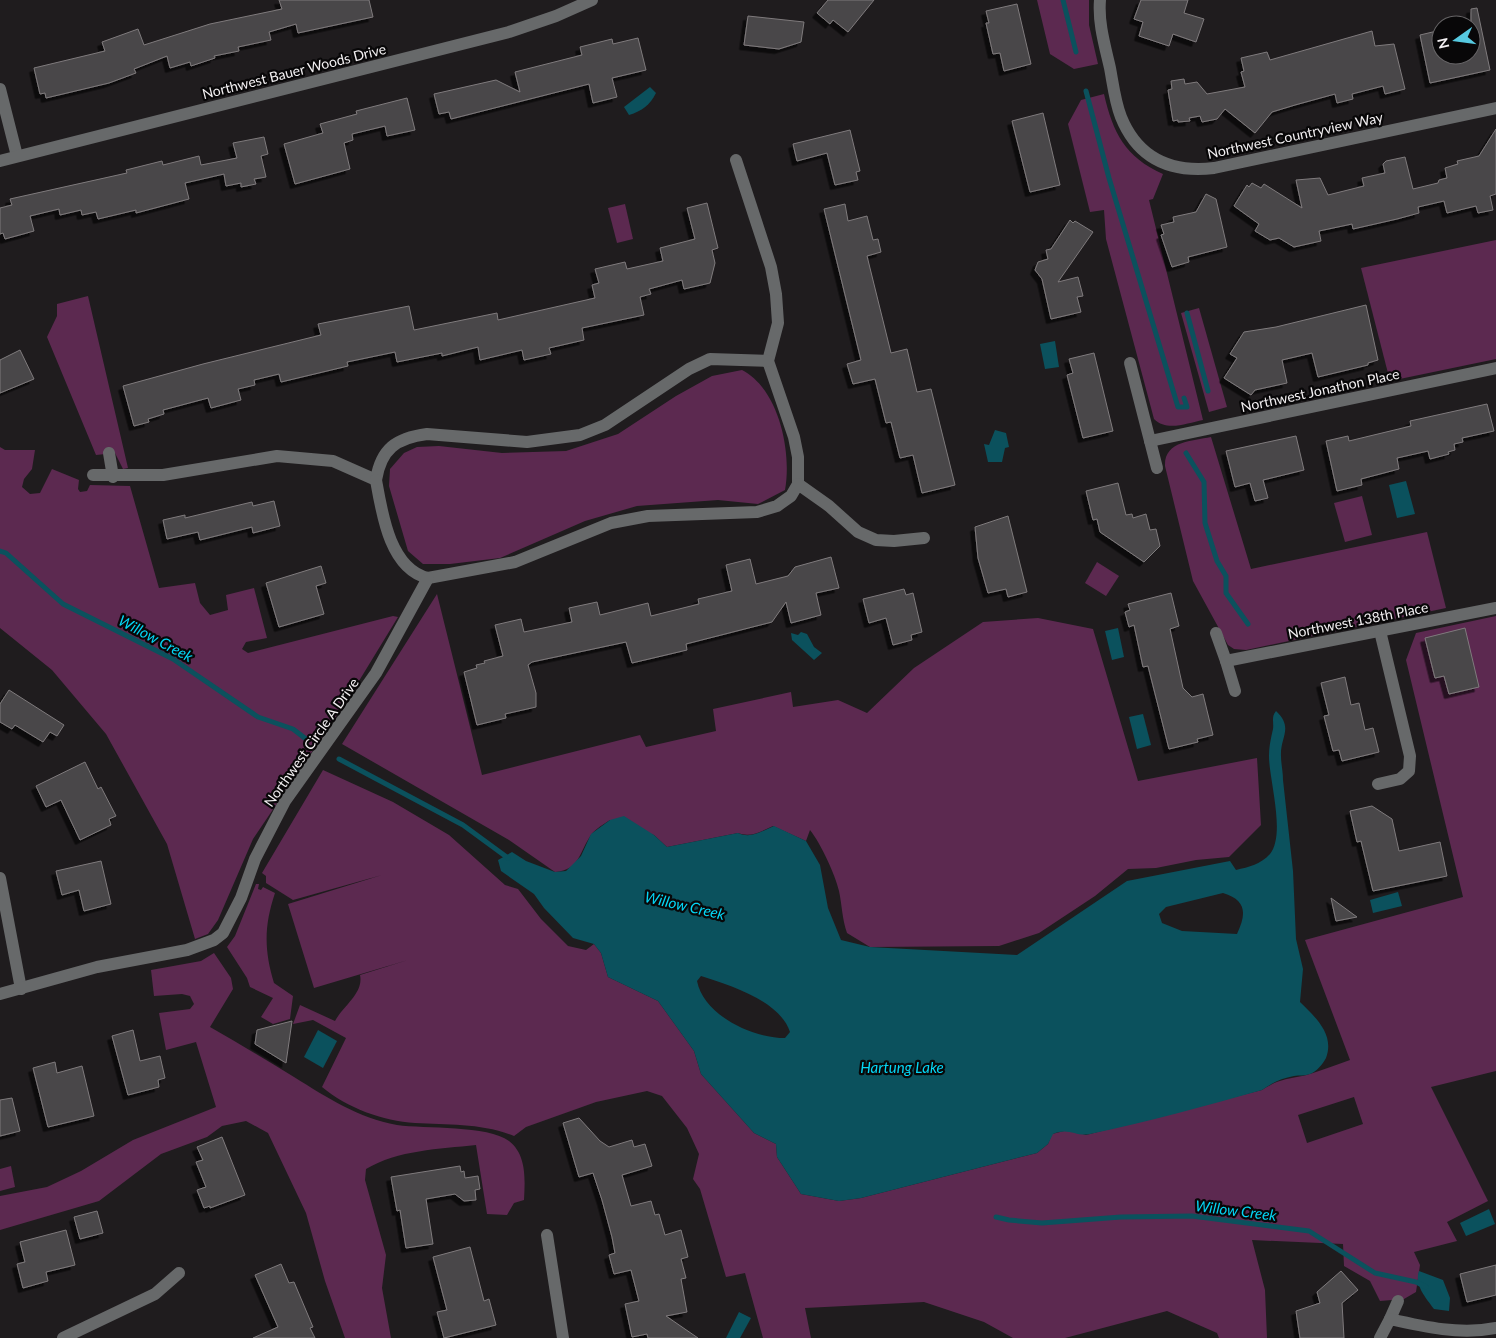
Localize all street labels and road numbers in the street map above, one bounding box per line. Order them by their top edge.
street label: Northwest Bauer Woods Drive [200,40,388,102]
street label: Northwest Countryview Way [1206,108,1385,162]
street label: Northwest Jonathon Place [1239,365,1401,415]
street label: Northwest 138th Place [1286,598,1430,642]
street label: Northwest Circle A Drive [260,674,362,810]

